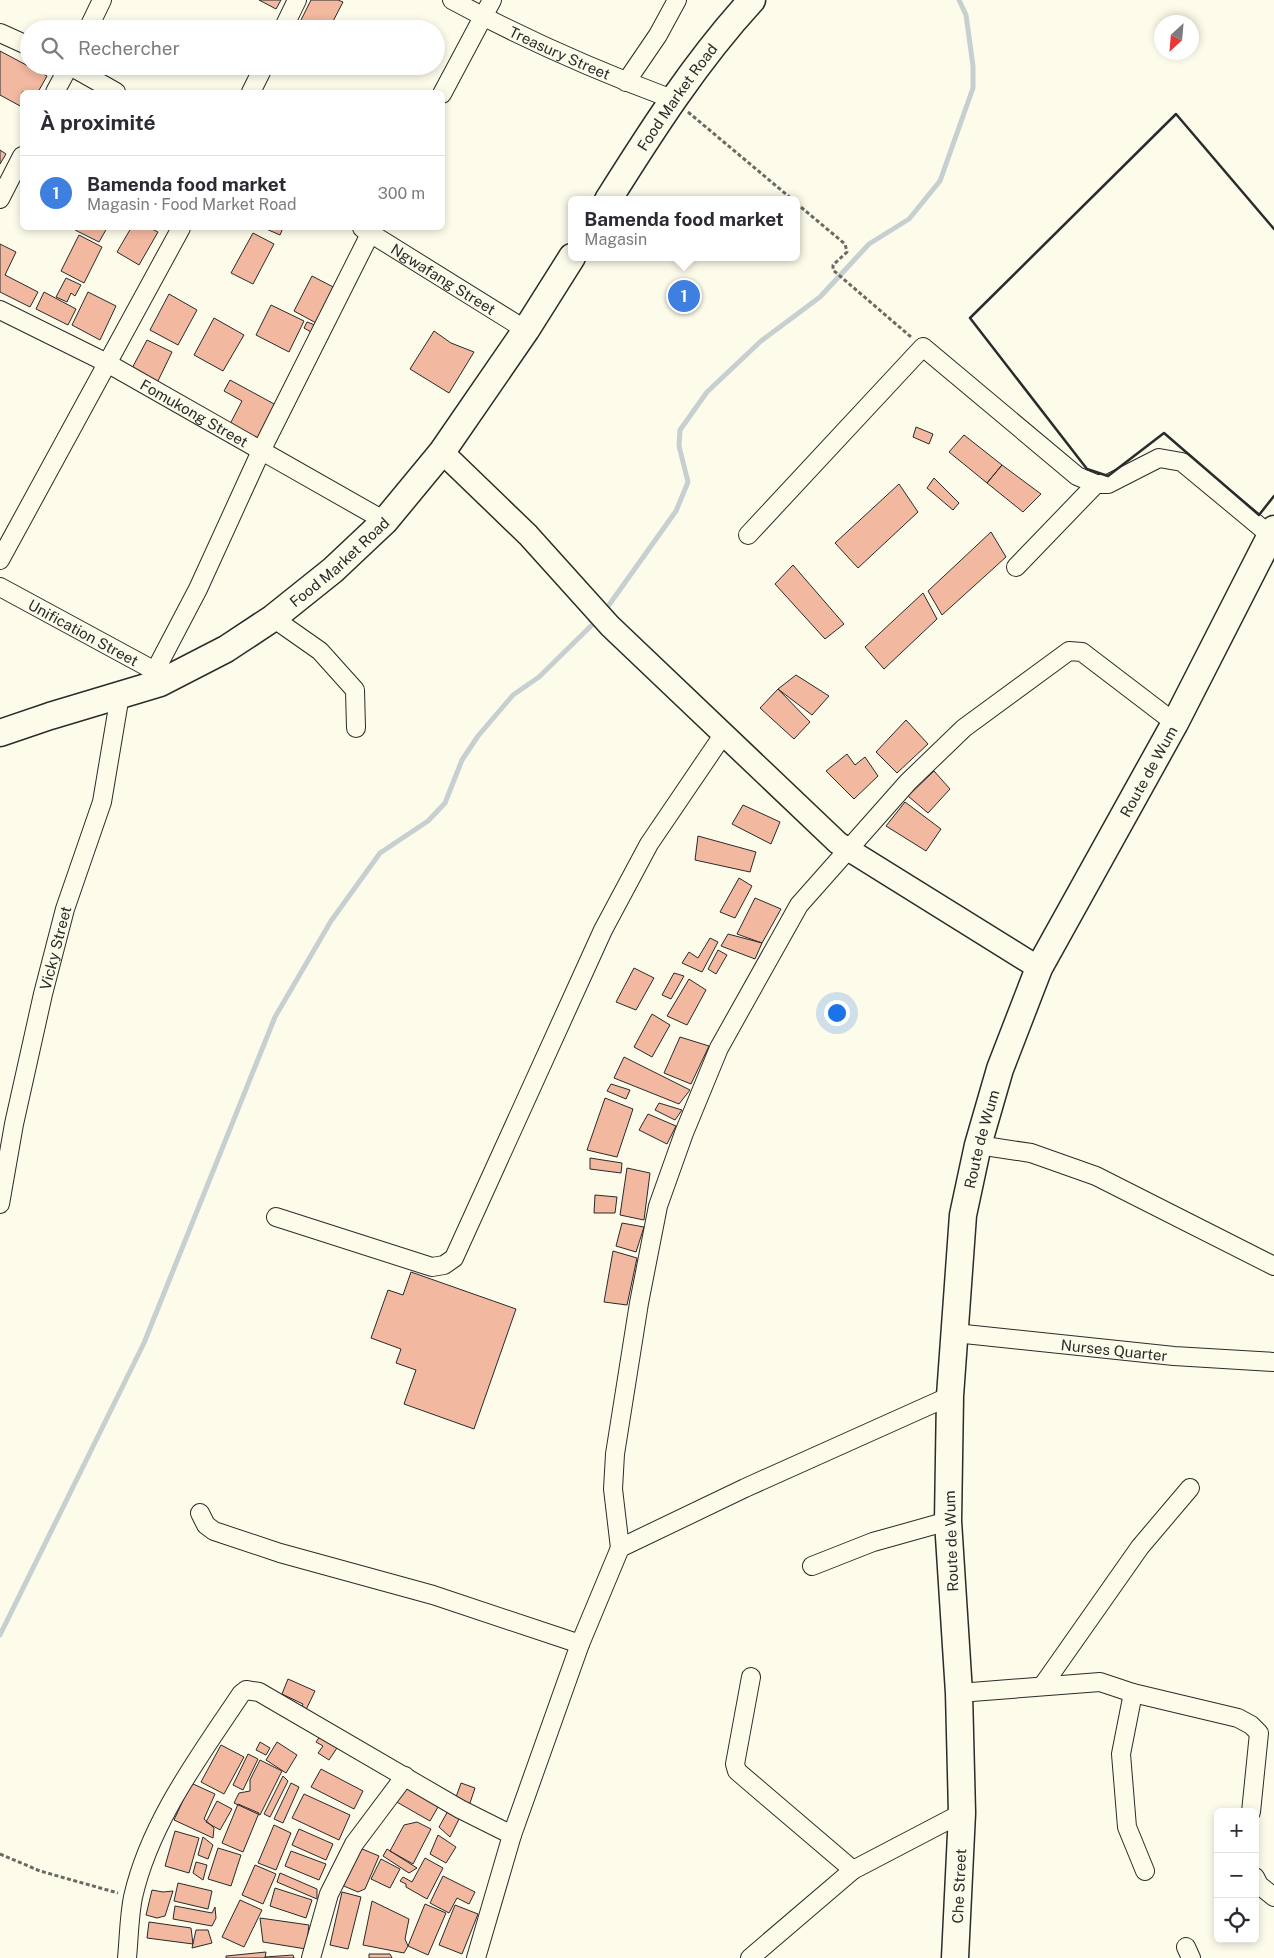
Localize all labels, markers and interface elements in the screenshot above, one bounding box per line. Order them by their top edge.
north arrow [1154,15,1199,60]
search box [20,20,445,75]
street label: Treasury Street [507,22,613,82]
icon: search [38,34,66,62]
text: Rechercher [78,37,180,59]
street label: Food Market Road [633,40,720,154]
text: À proximité [40,110,156,135]
text: Bamenda food market [87,173,286,195]
text: 1 [53,184,59,203]
text: 300 m [378,184,425,203]
text: Magasin · Food Market Road [87,195,297,214]
popup [568,196,800,261]
text: Bamenda food market [584,208,784,230]
text: Magasin [584,230,647,249]
street label: Ngwafang Street [388,240,499,318]
pin: 1 [668,277,700,315]
street label: Fomukong Street [138,375,251,450]
street label: Food Market Road [286,513,392,610]
street label: Unification Street [25,596,142,669]
street label: Route de Wum [1116,723,1180,820]
street label: Vicky Street [36,904,74,992]
your location [824,1000,850,1026]
street label: Route de Wum [960,1088,1002,1190]
street label: Nurses Quarter [1060,1336,1168,1364]
street label: Route de Wum [941,1490,961,1592]
map controls [1214,1808,1259,1943]
button: + [1214,1808,1259,1853]
street label: Che Street [948,1848,969,1924]
button: − [1214,1853,1259,1898]
button: locate [1214,1898,1259,1943]

